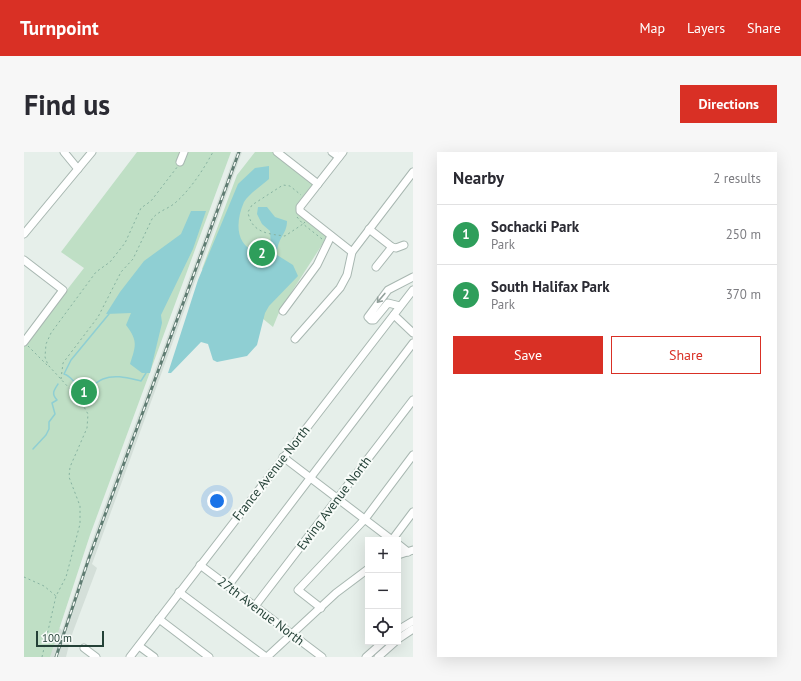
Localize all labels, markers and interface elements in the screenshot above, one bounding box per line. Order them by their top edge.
text: Turnpoint [20,16,99,40]
text: Map [639,19,665,37]
text: Layers [687,19,725,37]
text: Share [747,19,781,37]
button: Directions [680,85,777,123]
text: Find us [24,86,110,123]
text: Nearby [453,167,504,189]
text: 2 results [713,170,761,187]
text: Sochacki Park [491,217,579,236]
text: 1 [462,226,470,243]
text: 250 m [726,226,761,243]
text: Park [491,236,515,253]
pin: 2 [249,238,275,268]
text: South Halifax Park [491,277,610,296]
text: 2 [462,286,470,303]
text: 370 m [726,286,761,303]
one-way arrow [377,293,386,304]
text: Park [491,296,515,313]
button: Save [453,336,603,374]
button: Share [611,336,761,374]
pin: 1 [71,377,97,407]
street label: France Avenue North [229,422,313,524]
street label: Ewing Avenue North [293,453,375,553]
your location [207,491,227,511]
map controls [365,537,401,645]
button: + [365,537,401,573]
street label: 27th Avenue North [214,573,308,649]
button: − [365,573,401,609]
button: locate [365,609,401,645]
scale bar [36,629,104,648]
text: 100 m [42,631,72,645]

